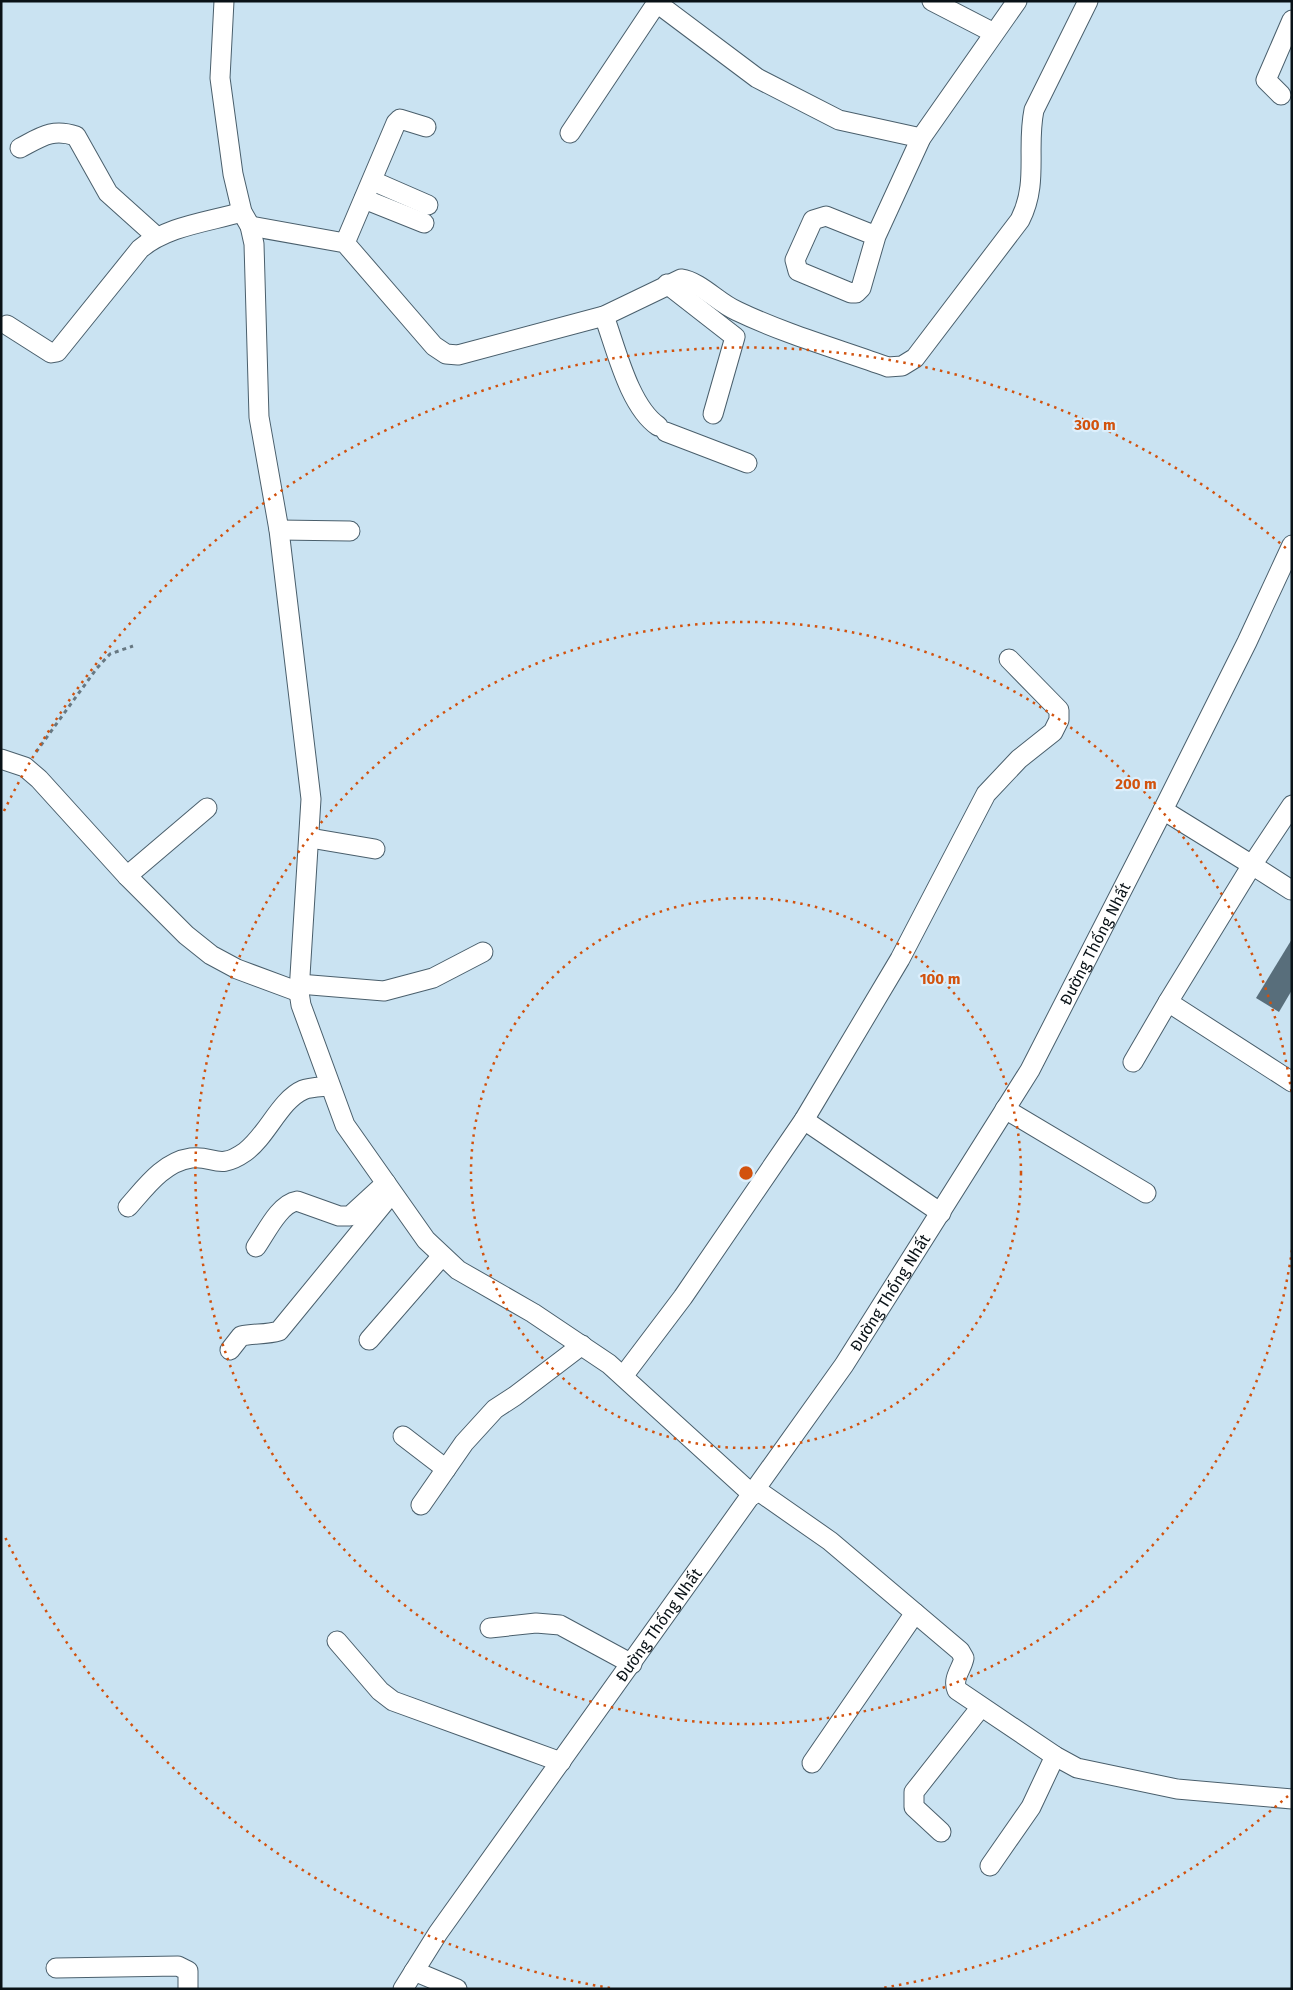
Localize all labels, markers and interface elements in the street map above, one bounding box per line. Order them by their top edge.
text: 300 m [1073,416,1116,434]
text: 200 m [1115,775,1157,793]
street label: Đường Thống Nhất [1056,879,1134,1008]
text: 100 m [920,970,960,988]
centre of rings [737,1164,755,1182]
street label: Đường Thống Nhất [846,1230,934,1355]
street label: Đường Thống Nhất [612,1564,706,1685]

